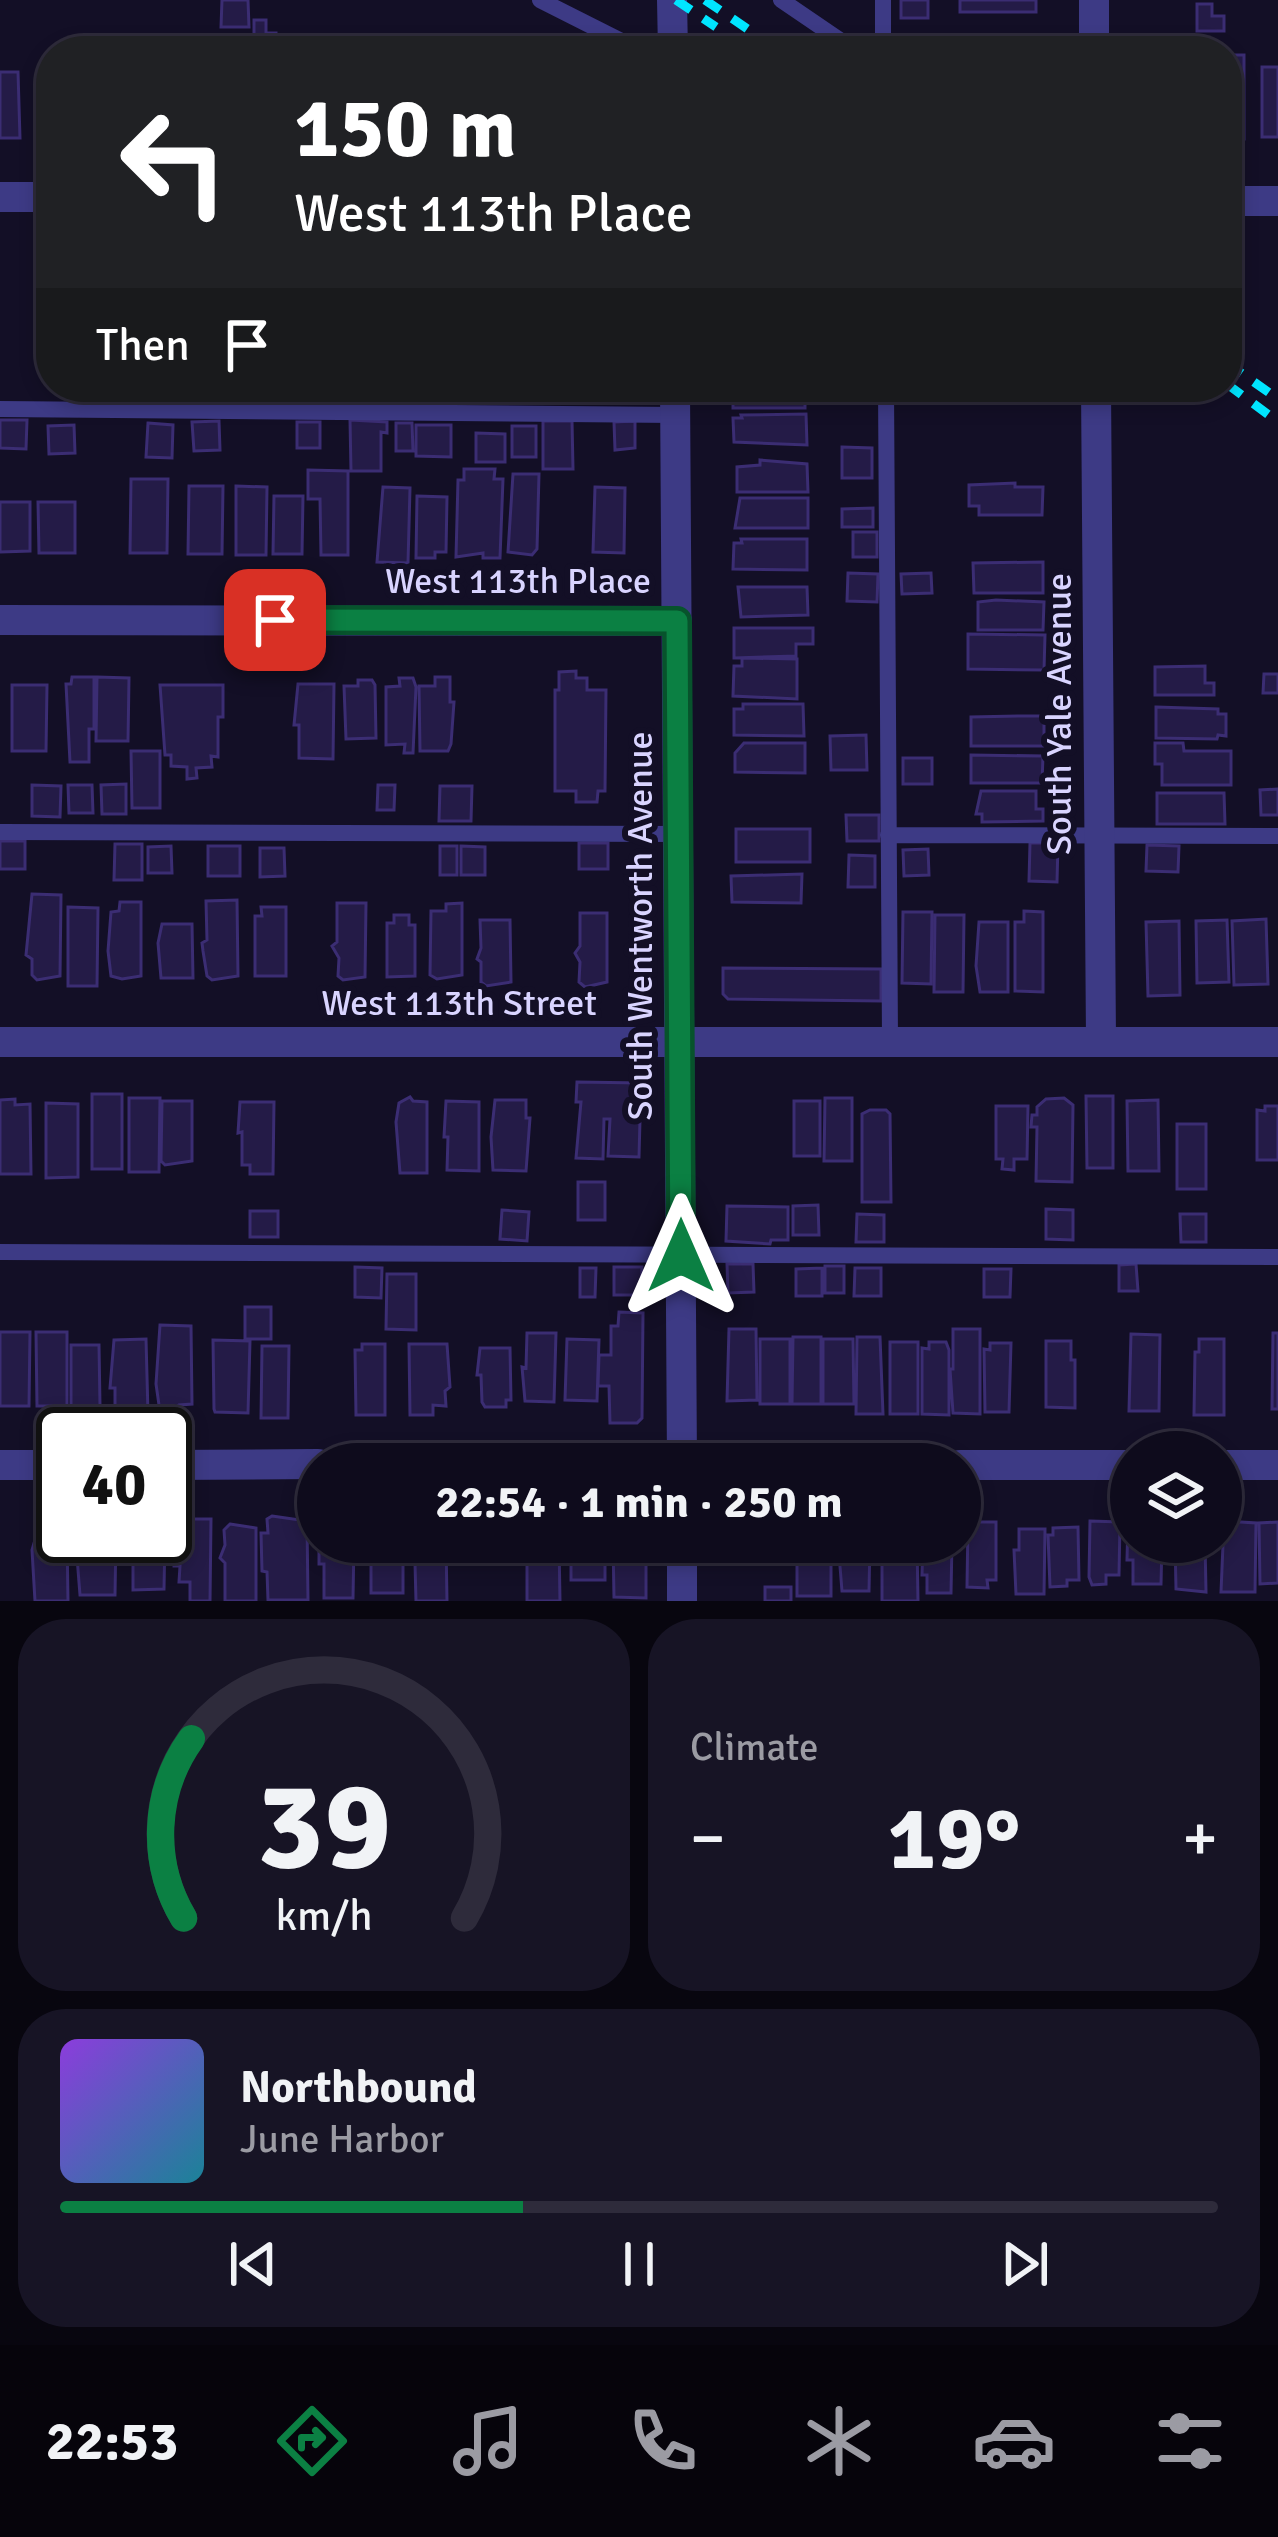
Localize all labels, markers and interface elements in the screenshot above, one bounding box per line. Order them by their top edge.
text: 150 m [294,77,516,181]
icon: left [96,84,252,240]
text: West 113th Place [294,180,693,247]
icon: arrive [214,312,280,378]
text: Then [96,318,190,373]
street label: West 113th Place [385,559,651,604]
pin [224,569,326,671]
street label: South Yale Avenue [1037,573,1082,855]
icon: arrive [242,587,308,653]
street label: South Wentworth Avenue [618,731,663,1121]
street label: West 113th Street [321,981,597,1026]
position arrow [618,1193,744,1319]
speed limit sign: 40 [36,1407,192,1563]
map controls [1110,1431,1242,1563]
button: layers [1110,1431,1242,1563]
text: 22:54 · 1 min · 250 m [435,1475,843,1530]
text: Climate [690,1723,819,1771]
text: 39 [257,1750,391,1903]
text: 19° [887,1783,1021,1894]
text: − [690,1798,726,1879]
text: + [1182,1798,1218,1879]
text: km/h [275,1890,373,1943]
text: Northbound [240,2060,477,2115]
text: June Harbor [240,2115,444,2163]
icon: previous [220,2231,286,2297]
icon: pause [606,2231,672,2297]
icon: next [992,2231,1058,2297]
icon: directions [270,2399,354,2483]
icon: music [446,2399,530,2483]
icon: phone [621,2399,705,2483]
icon: climate [797,2399,881,2483]
icon: car [972,2399,1056,2483]
icon: filters [1148,2399,1232,2483]
text: 22:53 [46,2408,178,2475]

